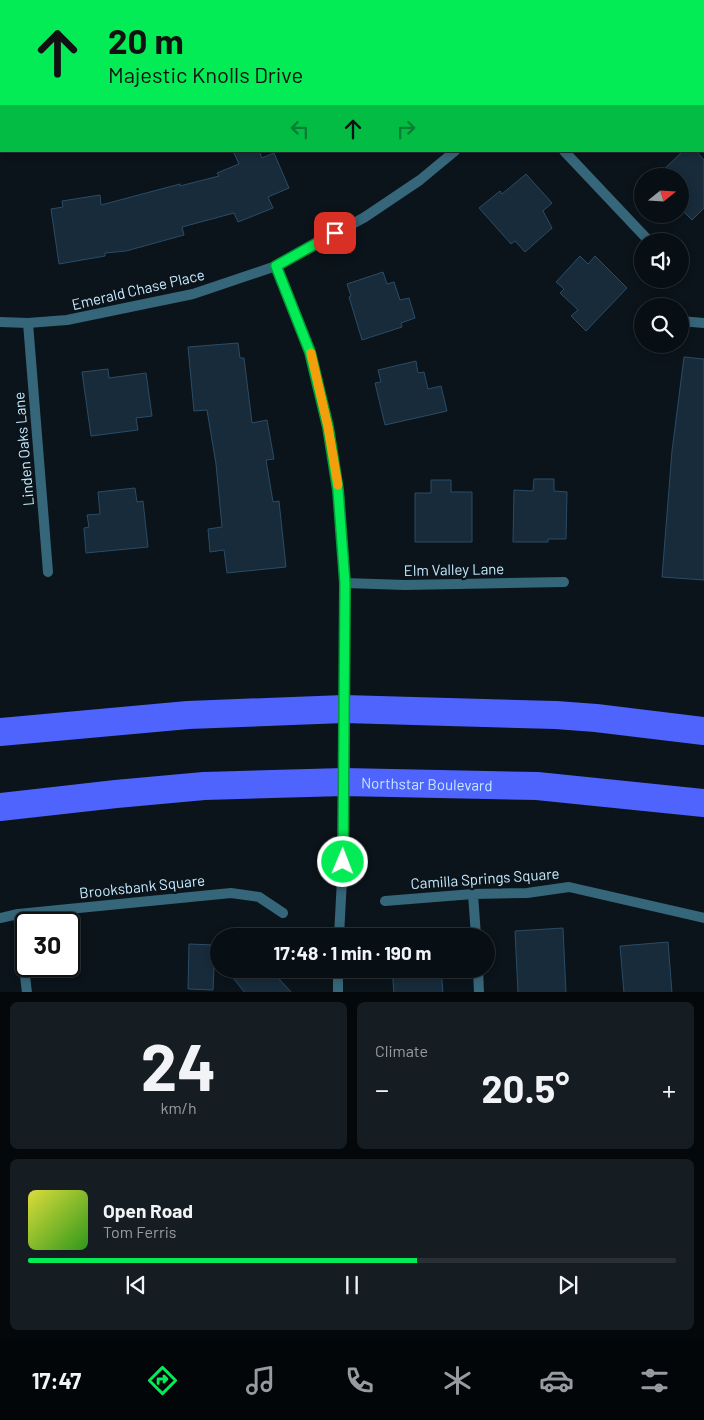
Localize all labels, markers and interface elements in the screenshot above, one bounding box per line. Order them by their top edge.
text: 20 m [108,19,184,61]
icon: ahead [25,20,90,85]
text: Majestic Knolls Drive [108,61,303,87]
icon: left [286,115,314,143]
icon: ahead [339,115,367,143]
icon: right [392,115,420,143]
north arrow [634,168,689,222]
map controls [634,168,689,353]
pin [314,212,356,254]
icon: arrive [321,219,349,247]
button: sound [634,233,689,288]
street label: Emerald Chase Place [70,265,206,313]
button: search [634,298,689,353]
street label: Linden Oaks Lane [9,391,37,507]
street label: Elm Valley Lane [404,559,504,579]
street label: Northstar Boulevard [361,773,493,794]
position arrow [316,835,368,887]
street label: Camilla Springs Square [410,864,560,892]
street label: Brooksbank Square [78,870,206,902]
speed limit sign: 30 [15,912,80,977]
text: 17:48 · 1 min · 190 m [274,941,431,964]
text: 24 [141,1026,216,1104]
text: Climate [375,1041,428,1060]
text: 20.5° [482,1065,569,1111]
text: − [375,1072,389,1106]
text: + [662,1072,676,1106]
text: km/h [160,1098,197,1117]
text: Open Road [103,1199,193,1222]
text: Tom Ferris [103,1222,177,1241]
icon: previous [122,1271,150,1299]
icon: pause [338,1271,366,1299]
icon: next [554,1271,582,1299]
icon: directions [145,1363,180,1398]
icon: music [243,1363,278,1398]
icon: phone [342,1363,377,1398]
icon: climate [440,1363,475,1398]
icon: car [539,1363,574,1398]
icon: filters [637,1363,672,1398]
text: 17:47 [32,1367,81,1393]

